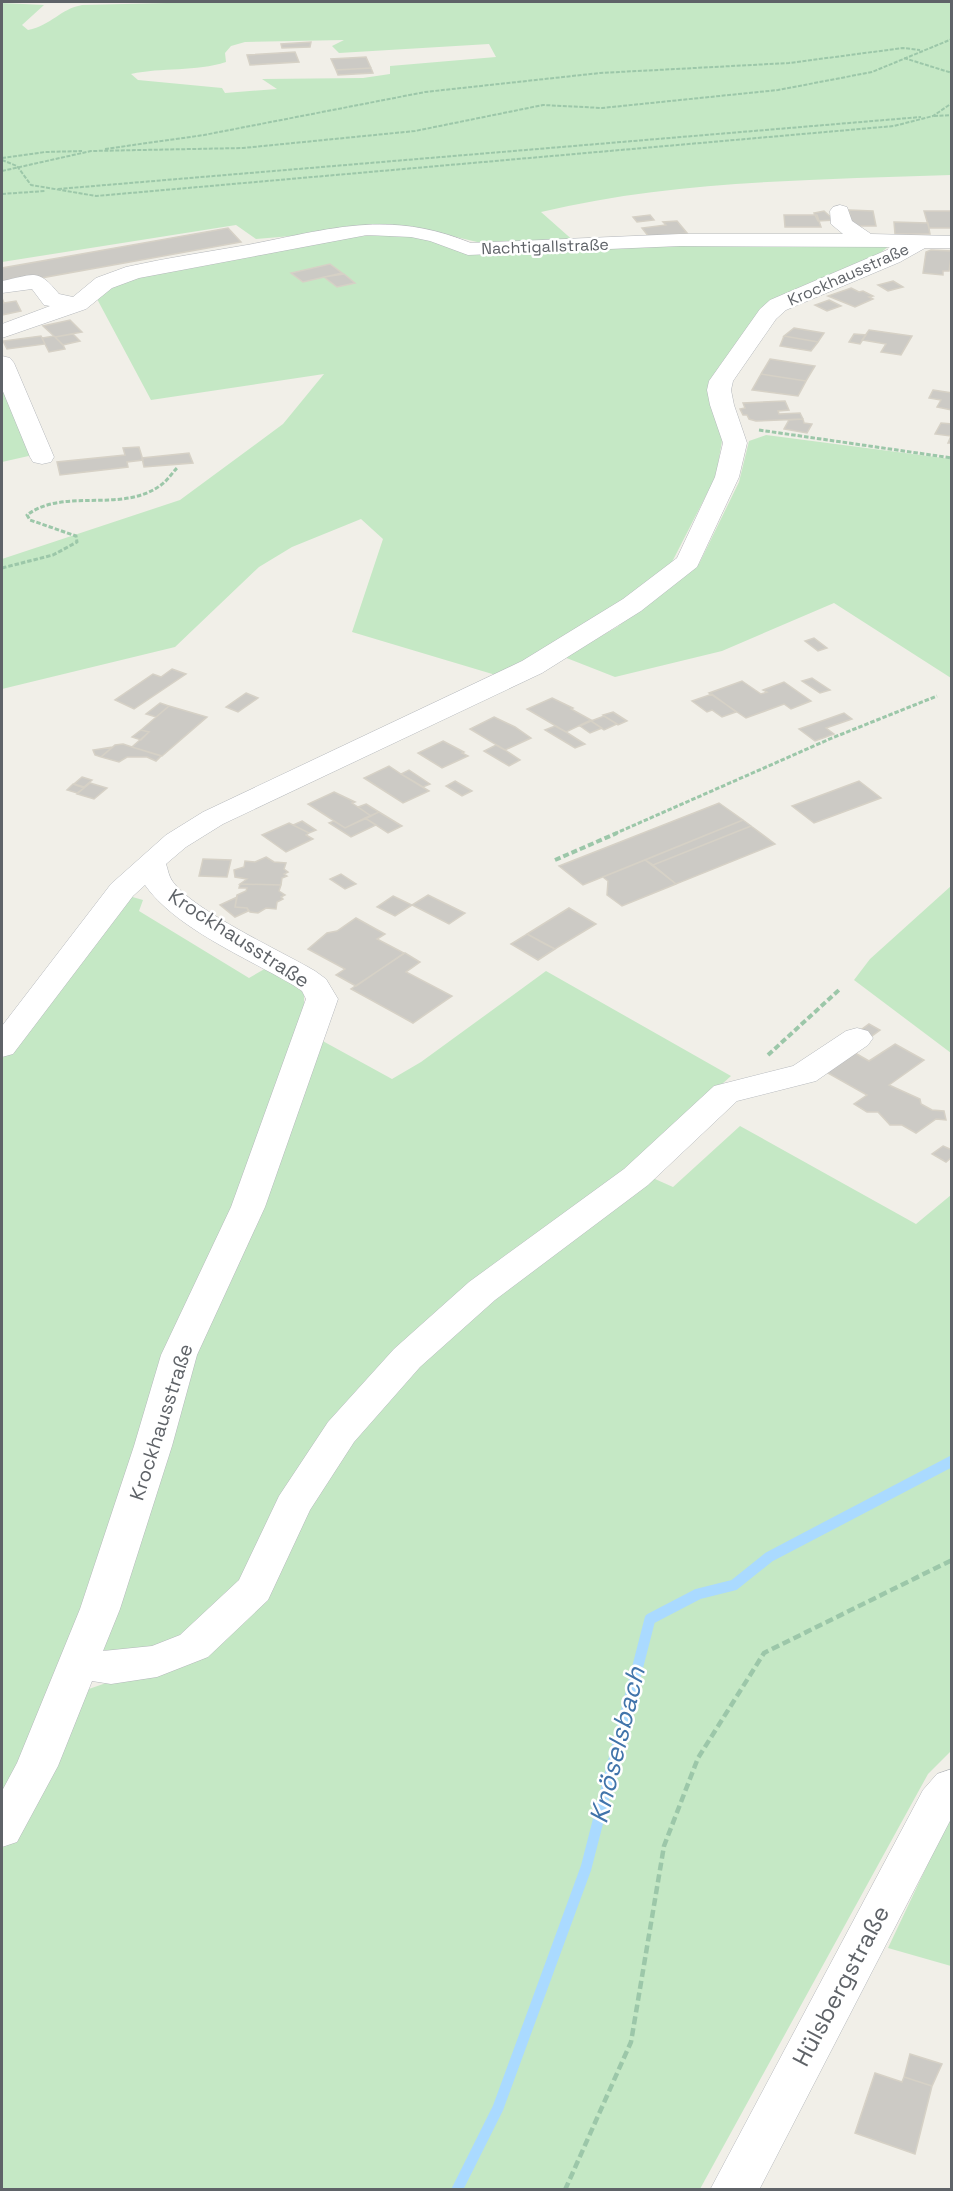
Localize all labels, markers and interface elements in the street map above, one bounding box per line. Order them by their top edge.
street label: Nachtigallstraße [481,234,609,259]
street label: Krockhausstraße [784,238,912,311]
street label: Krockhausstraße [163,883,315,993]
street label: Krockhausstraße [123,1340,199,1504]
water label: Knöselsbach [581,1662,653,1827]
street label: Hülsbergstraße [785,1900,896,2072]

